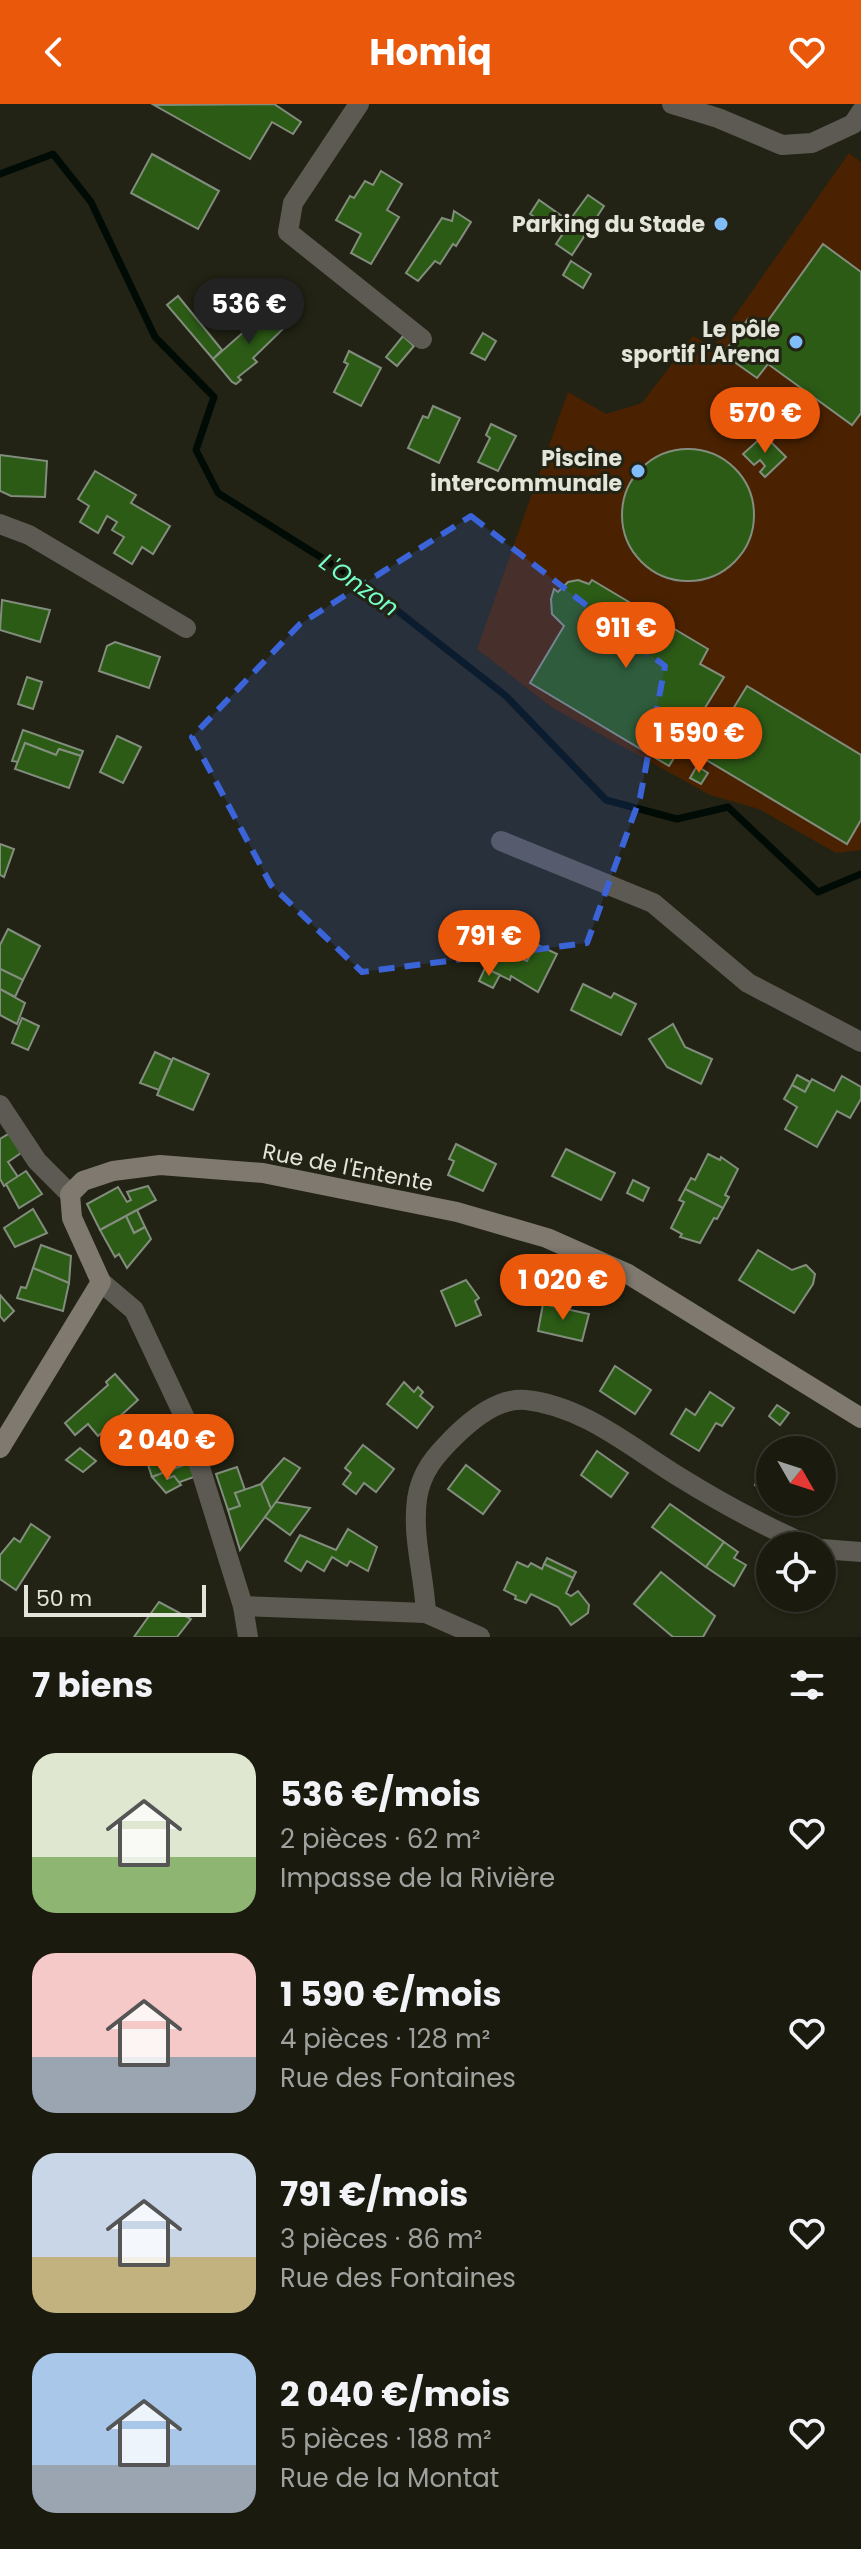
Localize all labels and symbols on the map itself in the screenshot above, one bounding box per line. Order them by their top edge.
place label: Parking du Stade [512,209,705,240]
marker: Parking du Stade [712,215,730,233]
pin: 536 € [193,278,305,346]
place label: Le pôle sportif l'Arena [621,314,780,370]
marker: Le pôle sportif l'Arena [787,333,805,351]
pin: 570 € [709,387,821,455]
place label: Piscine intercommunale [430,443,622,499]
marker: Piscine intercommunale [629,462,647,480]
water label: L'Onzon [313,545,406,624]
pin: 911 € [570,602,682,670]
pin: 1 590 € [625,707,773,775]
pin: 791 € [433,910,545,978]
street label: Rue de l'Entente [260,1136,436,1199]
pin: 1 020 € [489,1254,637,1322]
pin: 2 040 € [93,1414,241,1482]
north arrow [756,1436,836,1516]
scale bar [24,1581,206,1617]

